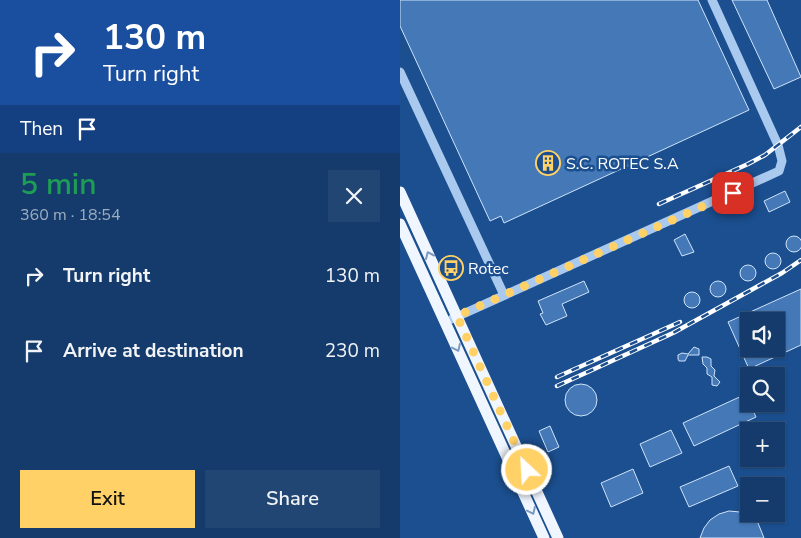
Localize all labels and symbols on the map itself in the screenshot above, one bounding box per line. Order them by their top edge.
building icon: S.C. ROTEC S.A [535,150,561,176]
place label: S.C. ROTEC S.A [566,153,679,175]
pin [712,172,754,214]
one-way arrow [424,251,435,260]
bus stop icon: Rotec [438,255,464,281]
place label: Rotec [468,258,509,280]
one-way arrow [450,343,461,352]
position arrow [500,443,552,495]
one-way arrow [526,506,536,515]

